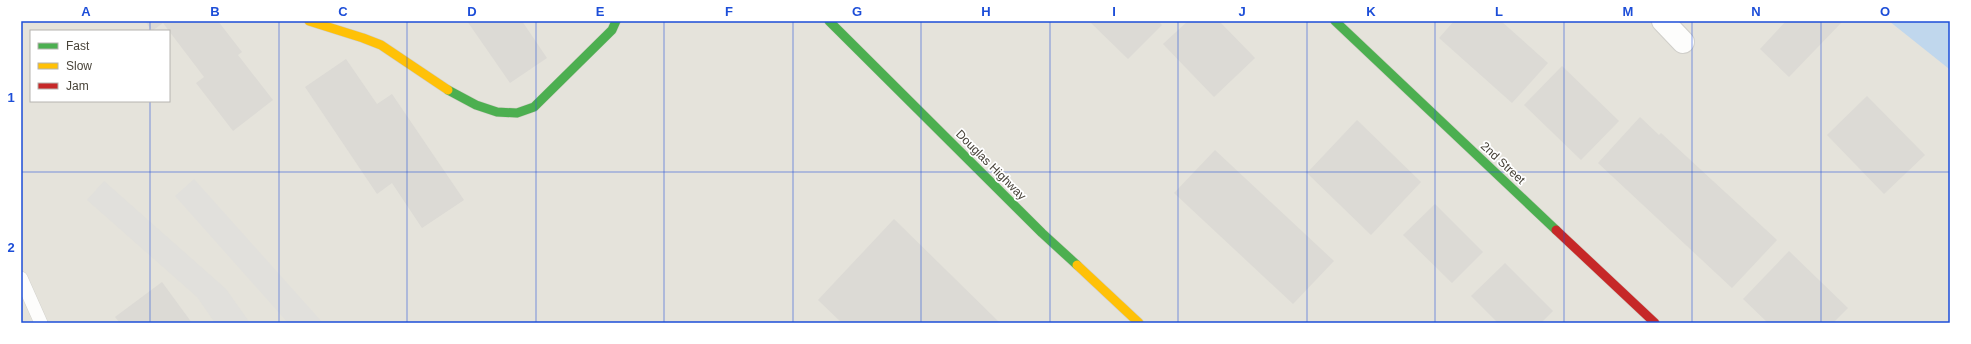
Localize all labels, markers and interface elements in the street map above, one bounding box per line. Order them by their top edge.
text: A [81,4,91,19]
text: B [210,4,220,19]
text: C [338,4,348,19]
text: D [467,4,477,19]
text: E [596,4,605,19]
text: F [725,4,733,19]
text: G [852,4,862,19]
text: H [981,4,991,19]
text: I [1112,4,1116,19]
text: J [1238,4,1246,19]
text: K [1366,4,1376,19]
text: L [1495,4,1503,19]
text: M [1623,4,1633,19]
text: N [1751,4,1761,19]
text: O [1880,4,1890,19]
legend [30,30,170,102]
text: Fast [66,39,90,53]
text: Slow [66,59,92,73]
text: Jam [66,79,89,93]
text: 1 [7,90,15,105]
street label: Douglas Highway [953,127,1029,203]
street label: 2nd Street [1478,139,1529,187]
text: 2 [7,240,15,255]

